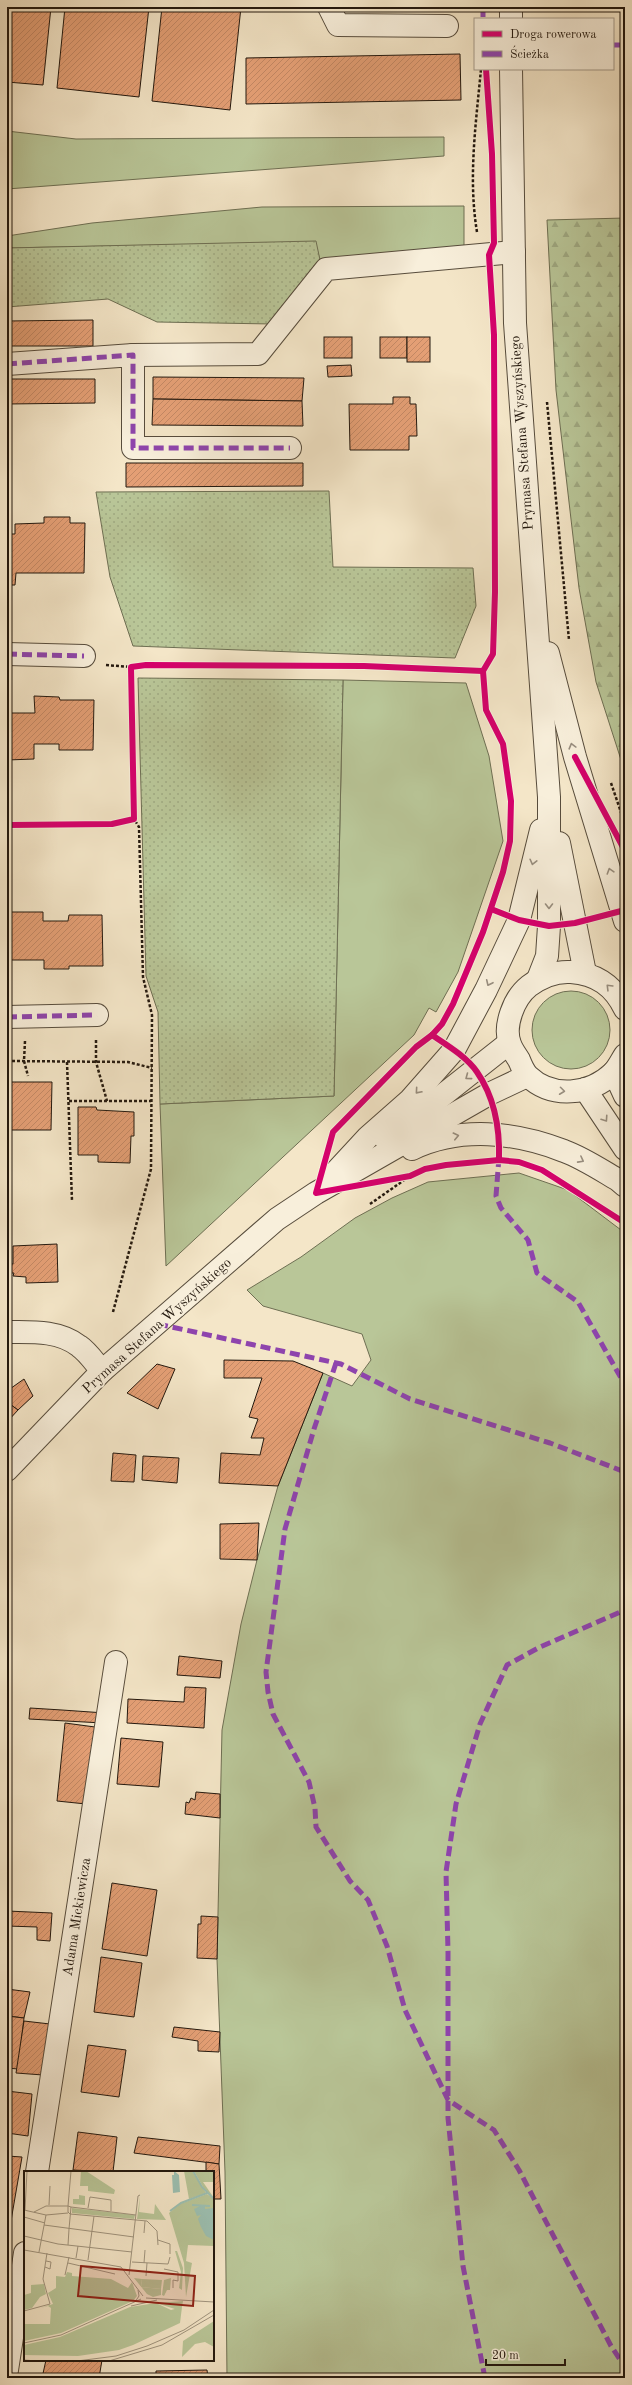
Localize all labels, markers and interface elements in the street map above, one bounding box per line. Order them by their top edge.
legend [474,18,614,70]
text: Droga rowerowa [510,29,597,41]
text: Ścieżka [510,45,549,61]
street label: Prymasa Stefana Wyszyńskiego [508,335,536,531]
one-way arrow [569,743,577,749]
one-way arrow [530,859,538,865]
one-way arrow [606,867,615,874]
one-way arrow [545,903,553,909]
one-way arrow [486,979,494,987]
one-way arrow [606,984,614,992]
one-way arrow [466,1072,473,1079]
one-way arrow [415,1086,422,1094]
one-way arrow [559,1086,565,1095]
one-way arrow [600,1115,608,1122]
one-way arrow [453,1133,459,1141]
one-way arrow [577,1155,584,1162]
street label: Prymasa Stefana Wyszyńskiego [80,1255,234,1397]
street label: Adama Mickiewicza [61,1857,93,1977]
inset map [24,2171,214,2361]
scale bar [486,2341,565,2367]
text: 20 m [492,2350,519,2362]

